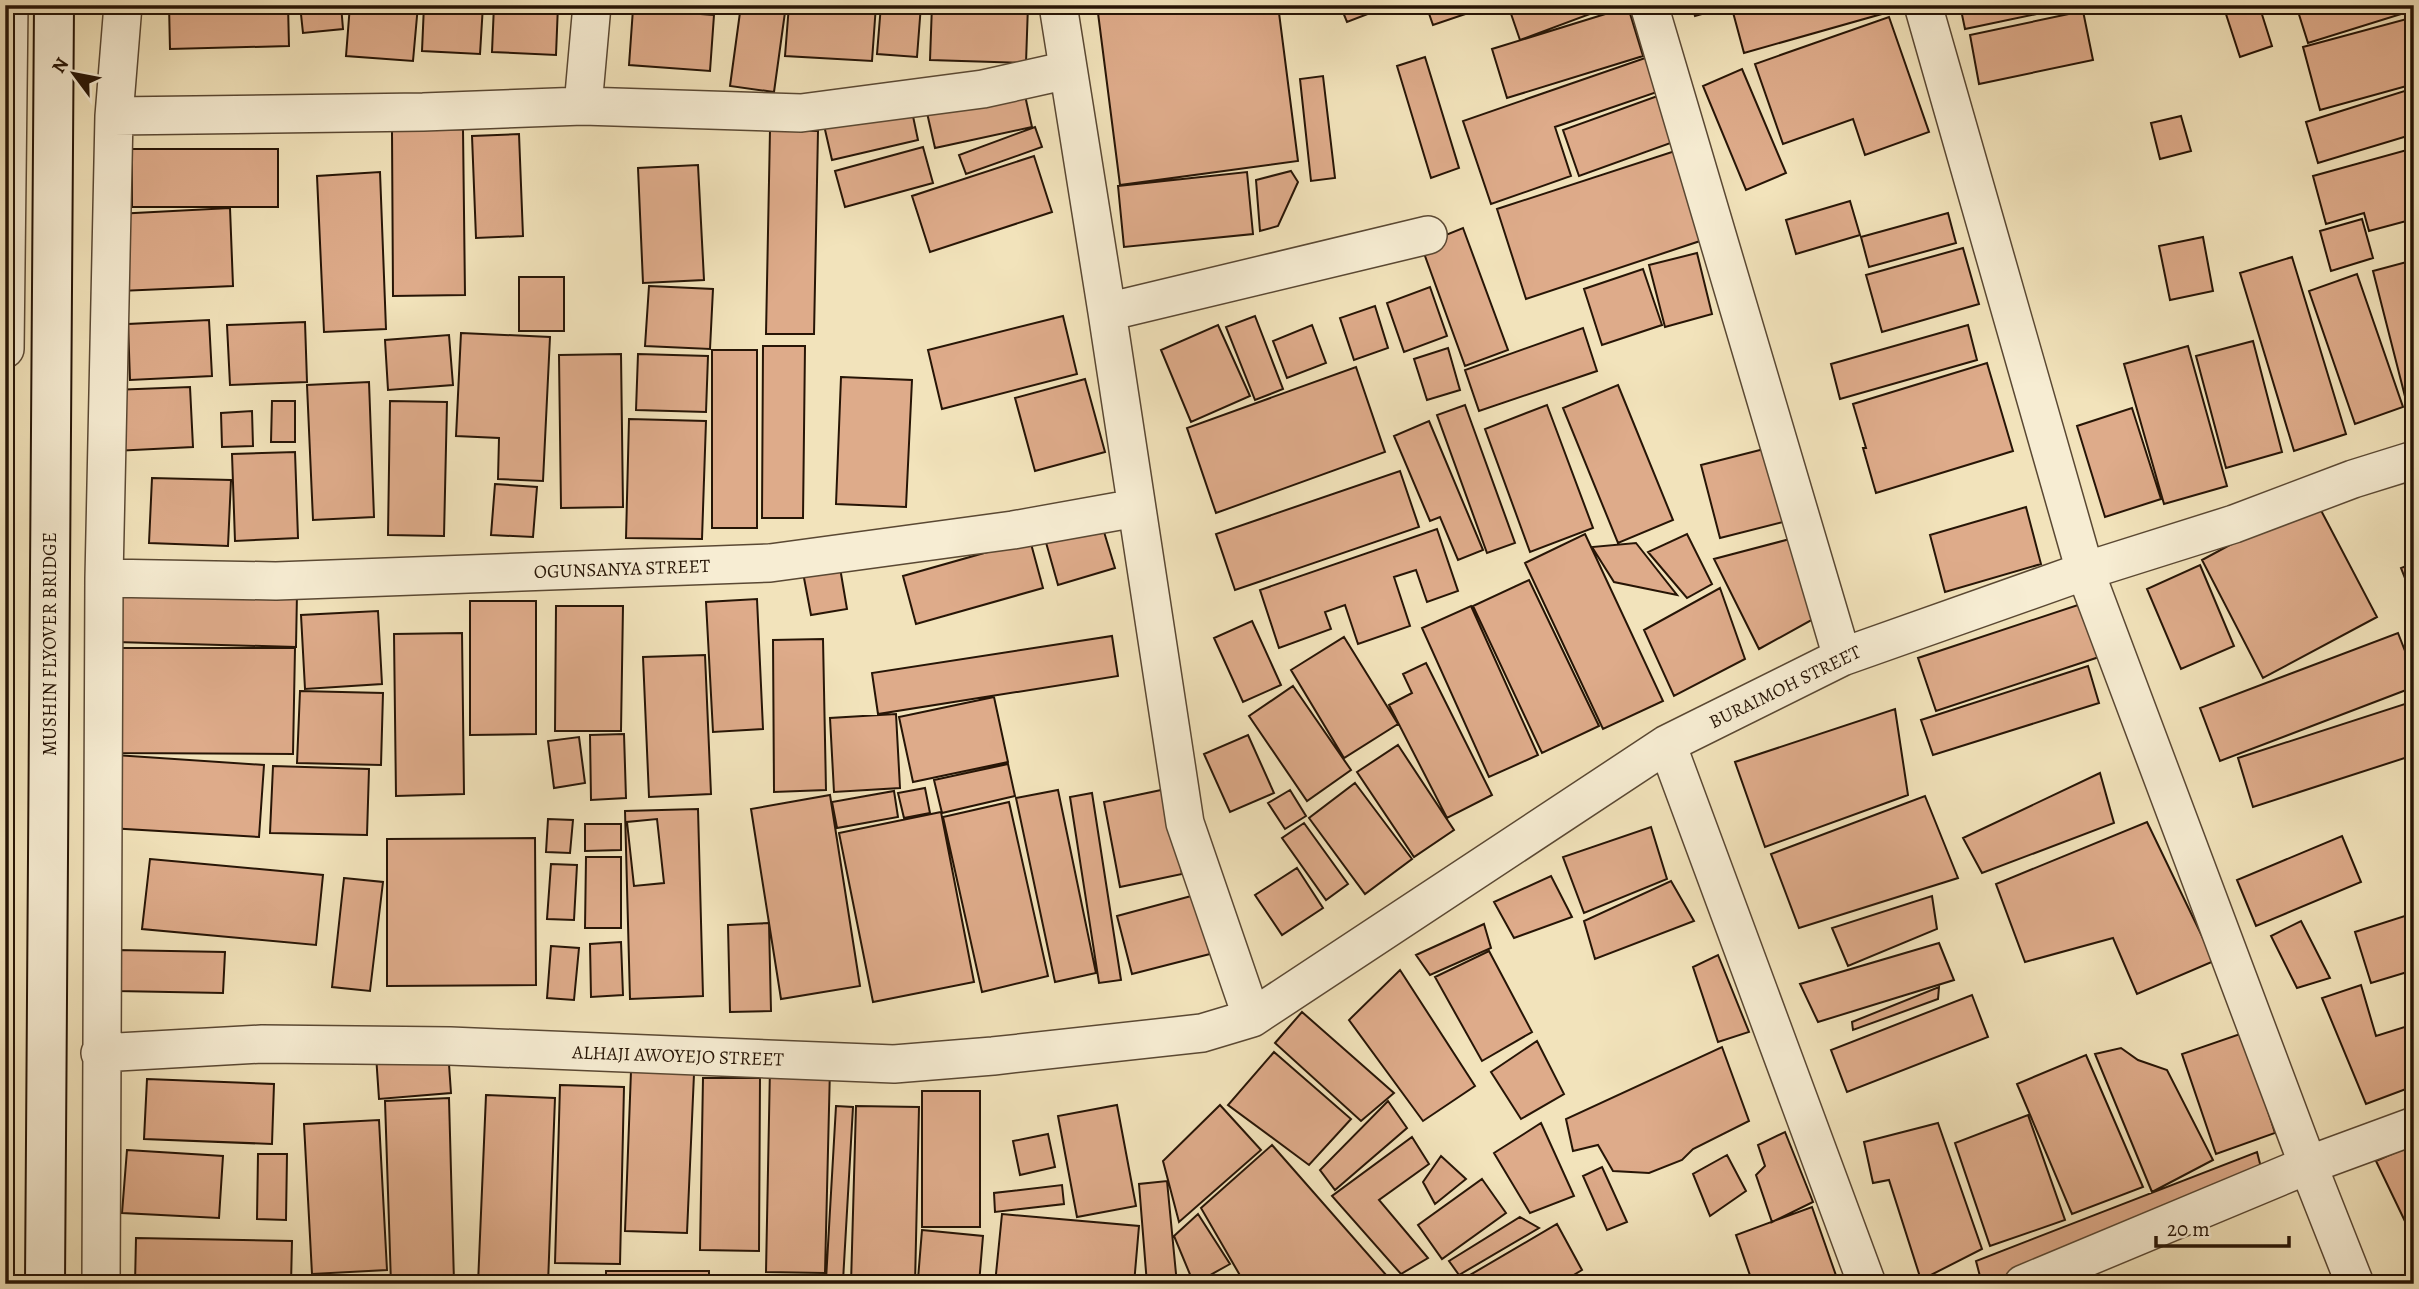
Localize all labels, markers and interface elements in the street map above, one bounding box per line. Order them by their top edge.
north arrow [38,38,108,108]
text: N [46,53,75,78]
street label: MUSHIN FLYOVER BRIDGE [37,532,63,756]
street label: OGUNSANYA STREET [533,553,711,585]
street label: BURAIMOH STREET [1705,639,1866,735]
street label: ALHAJI AWOYEJO STREET [571,1039,785,1073]
scale bar [2156,1205,2290,1249]
text: 20 m [2167,1215,2210,1243]

